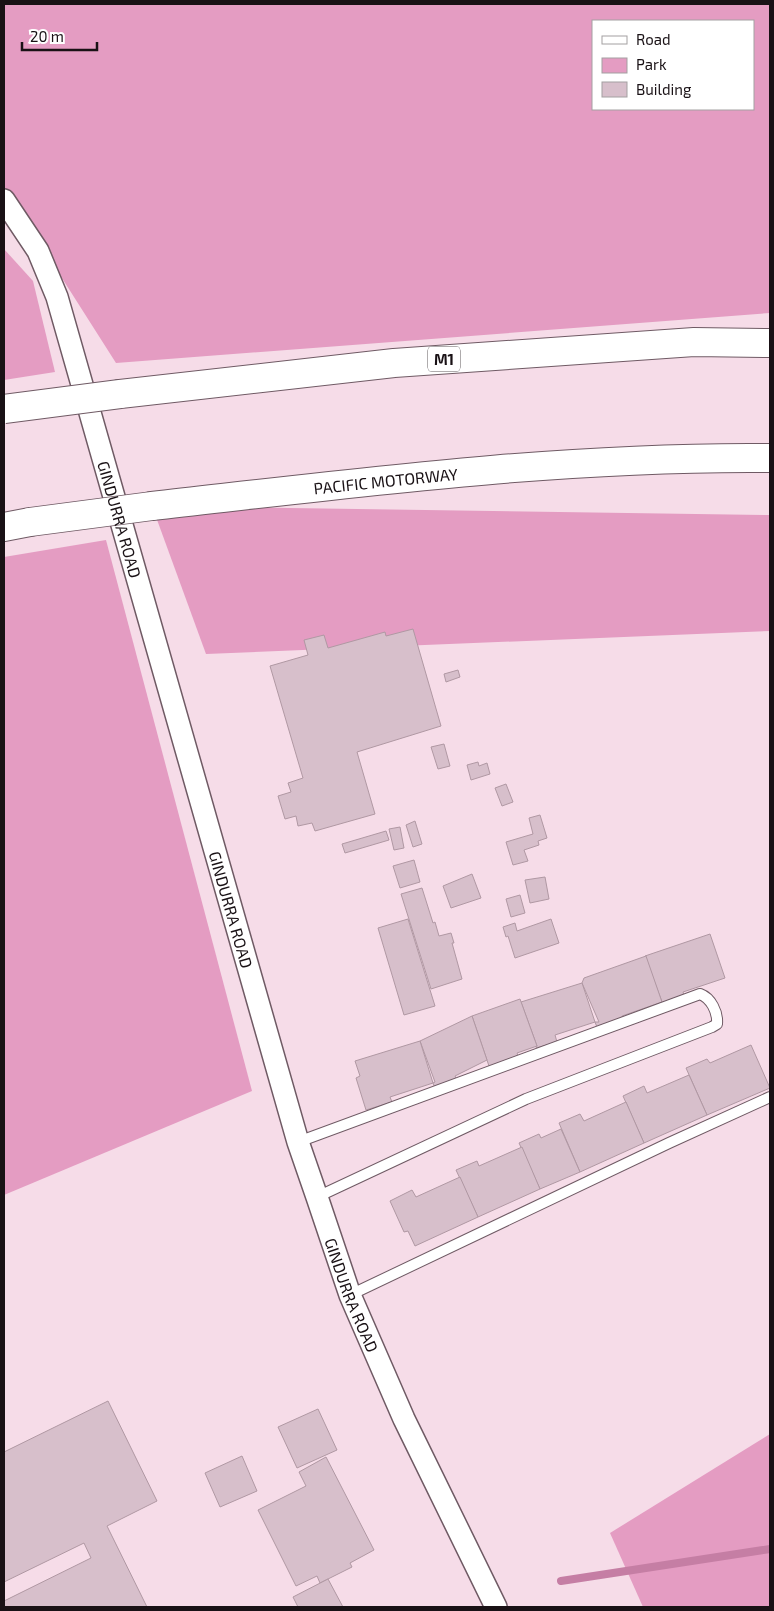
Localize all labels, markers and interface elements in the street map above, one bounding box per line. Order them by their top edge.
scale bar [22,20,98,52]
legend [592,20,754,110]
text: 20 m [30,27,64,45]
text: Road [636,30,671,48]
text: Park [636,55,667,73]
text: Building [636,80,692,98]
road number: M1 [428,346,460,372]
street label: GINDURRA ROAD [95,458,146,580]
street label: PACIFIC MOTORWAY [312,463,459,497]
street label: GINDURRA ROAD [206,849,257,970]
street label: GINDURRA ROAD [322,1235,383,1355]

